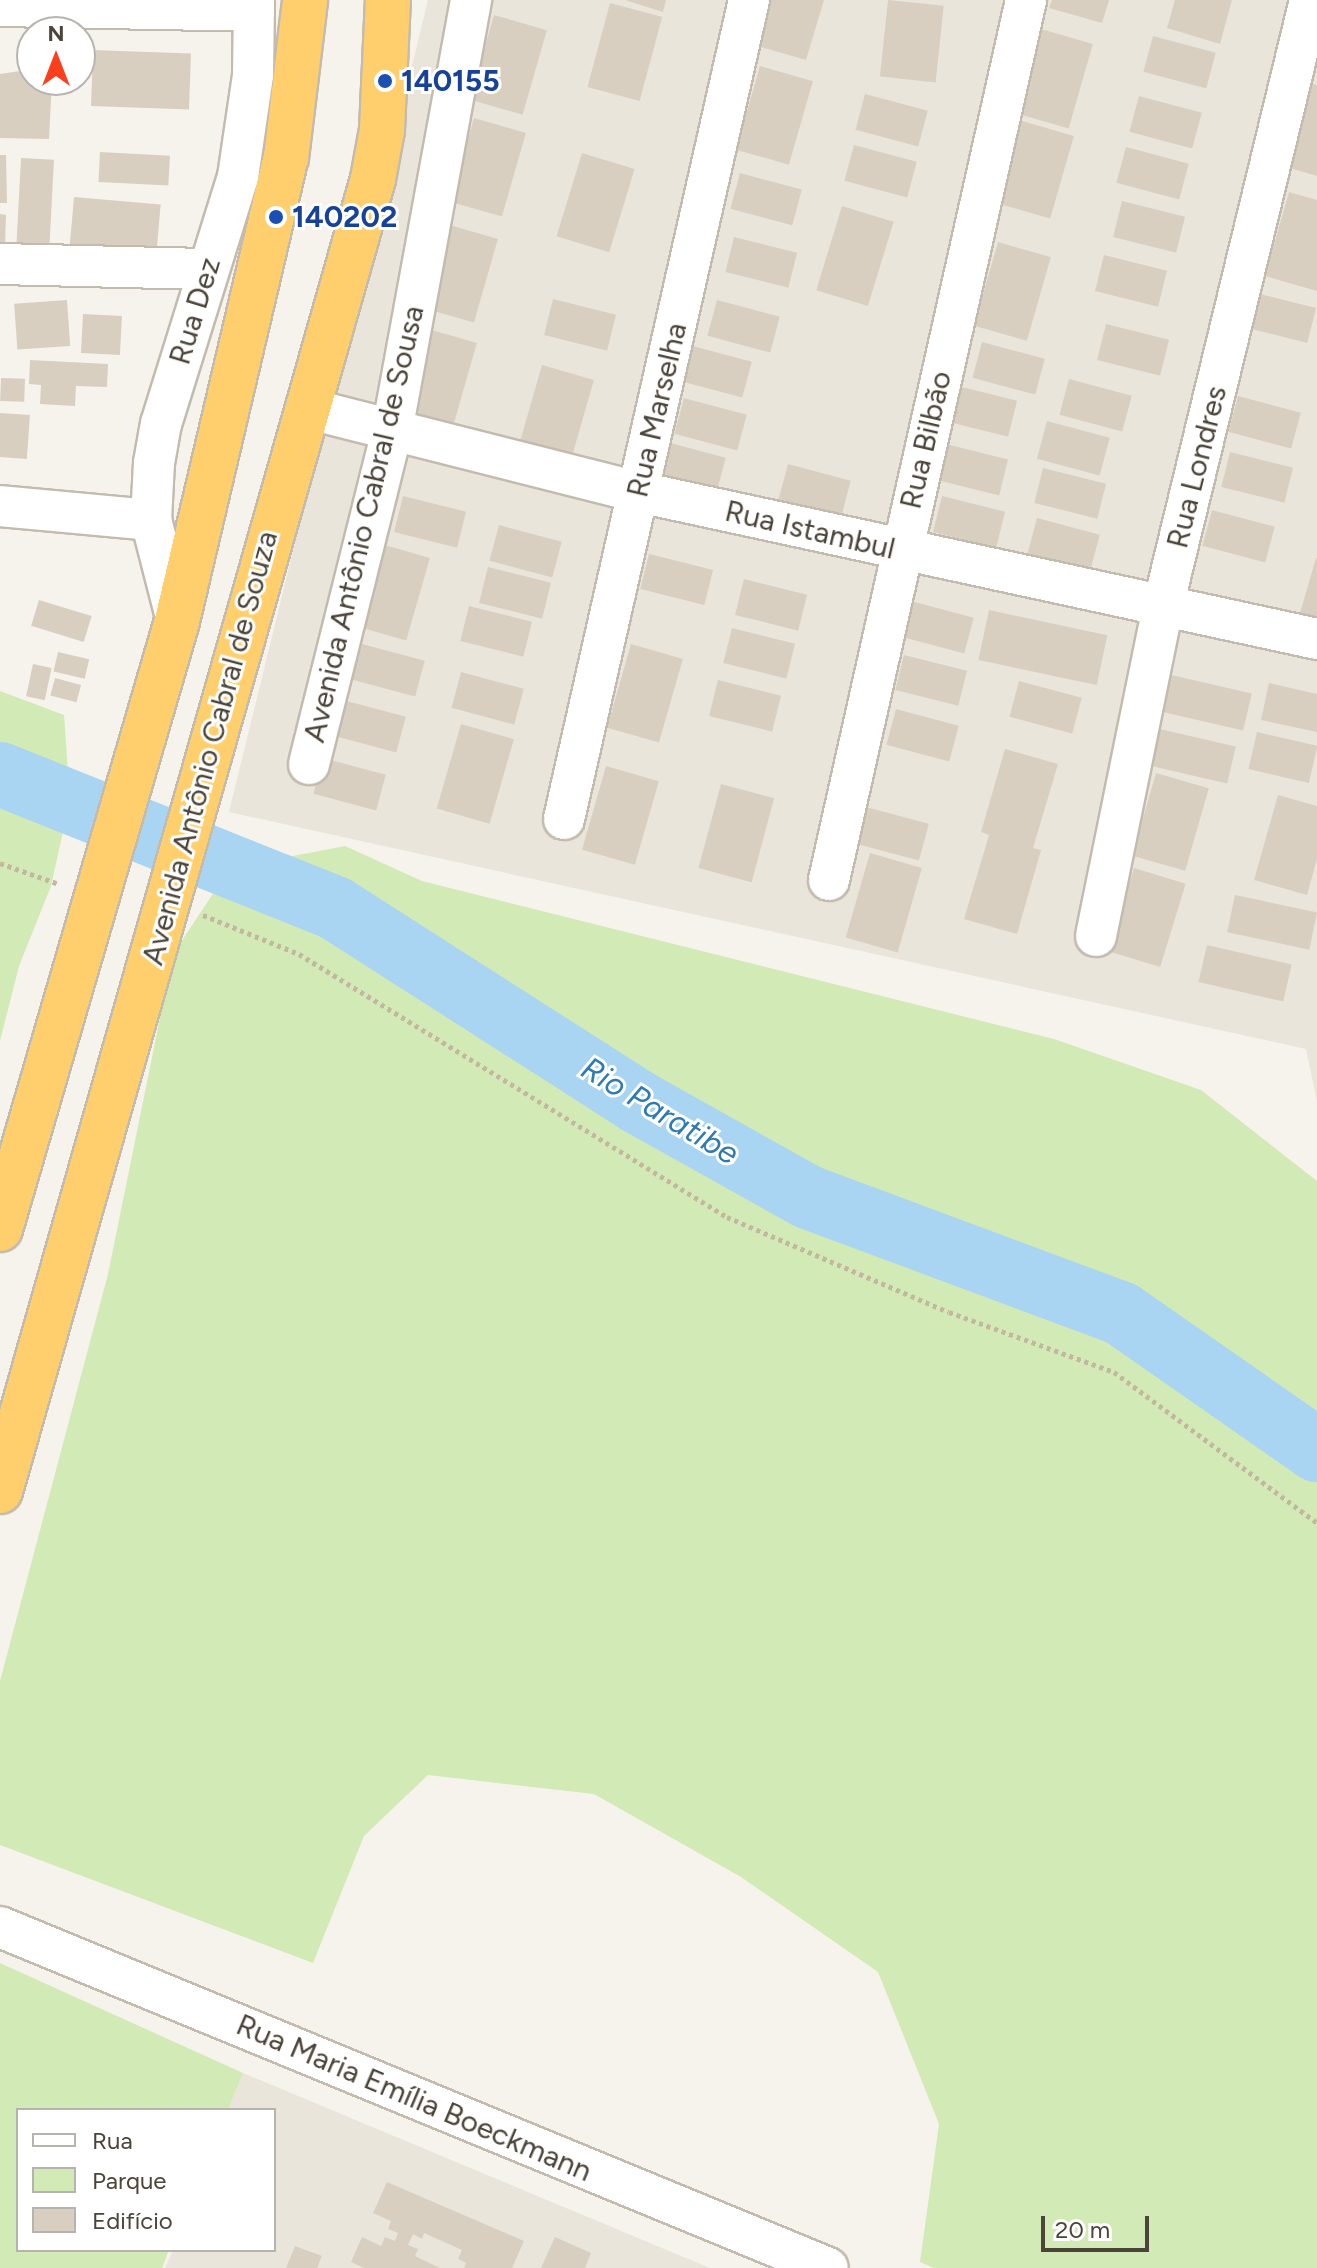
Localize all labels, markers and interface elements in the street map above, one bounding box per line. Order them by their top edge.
north arrow [16,16,96,96]
text: N [47,20,65,47]
place label: 140155 [401,63,500,99]
marker: 140155 [376,72,394,90]
place label: 140202 [292,199,397,235]
marker: 140202 [267,208,285,226]
street label: Rua Dez [162,253,228,369]
street label: Avenida Antônio Cabral de Sousa [296,302,432,746]
street label: Rua Marselha [619,319,695,501]
street label: Rua Bilbão [893,368,959,512]
street label: Rua Londres [1159,382,1235,552]
street label: Rua Istambul [721,493,899,567]
street label: Avenida Antônio Cabral de Souza [135,527,285,969]
water label: Rio Paratibe [574,1049,746,1173]
street label: Rua Maria Emília Boeckmann [231,2007,597,2189]
legend [16,2108,276,2252]
text: Rua [92,2126,133,2155]
text: Parque [92,2166,166,2195]
scale bar [1045,2200,1153,2250]
text: Edifício [92,2206,173,2235]
text: 20 m [1055,2215,1110,2244]

